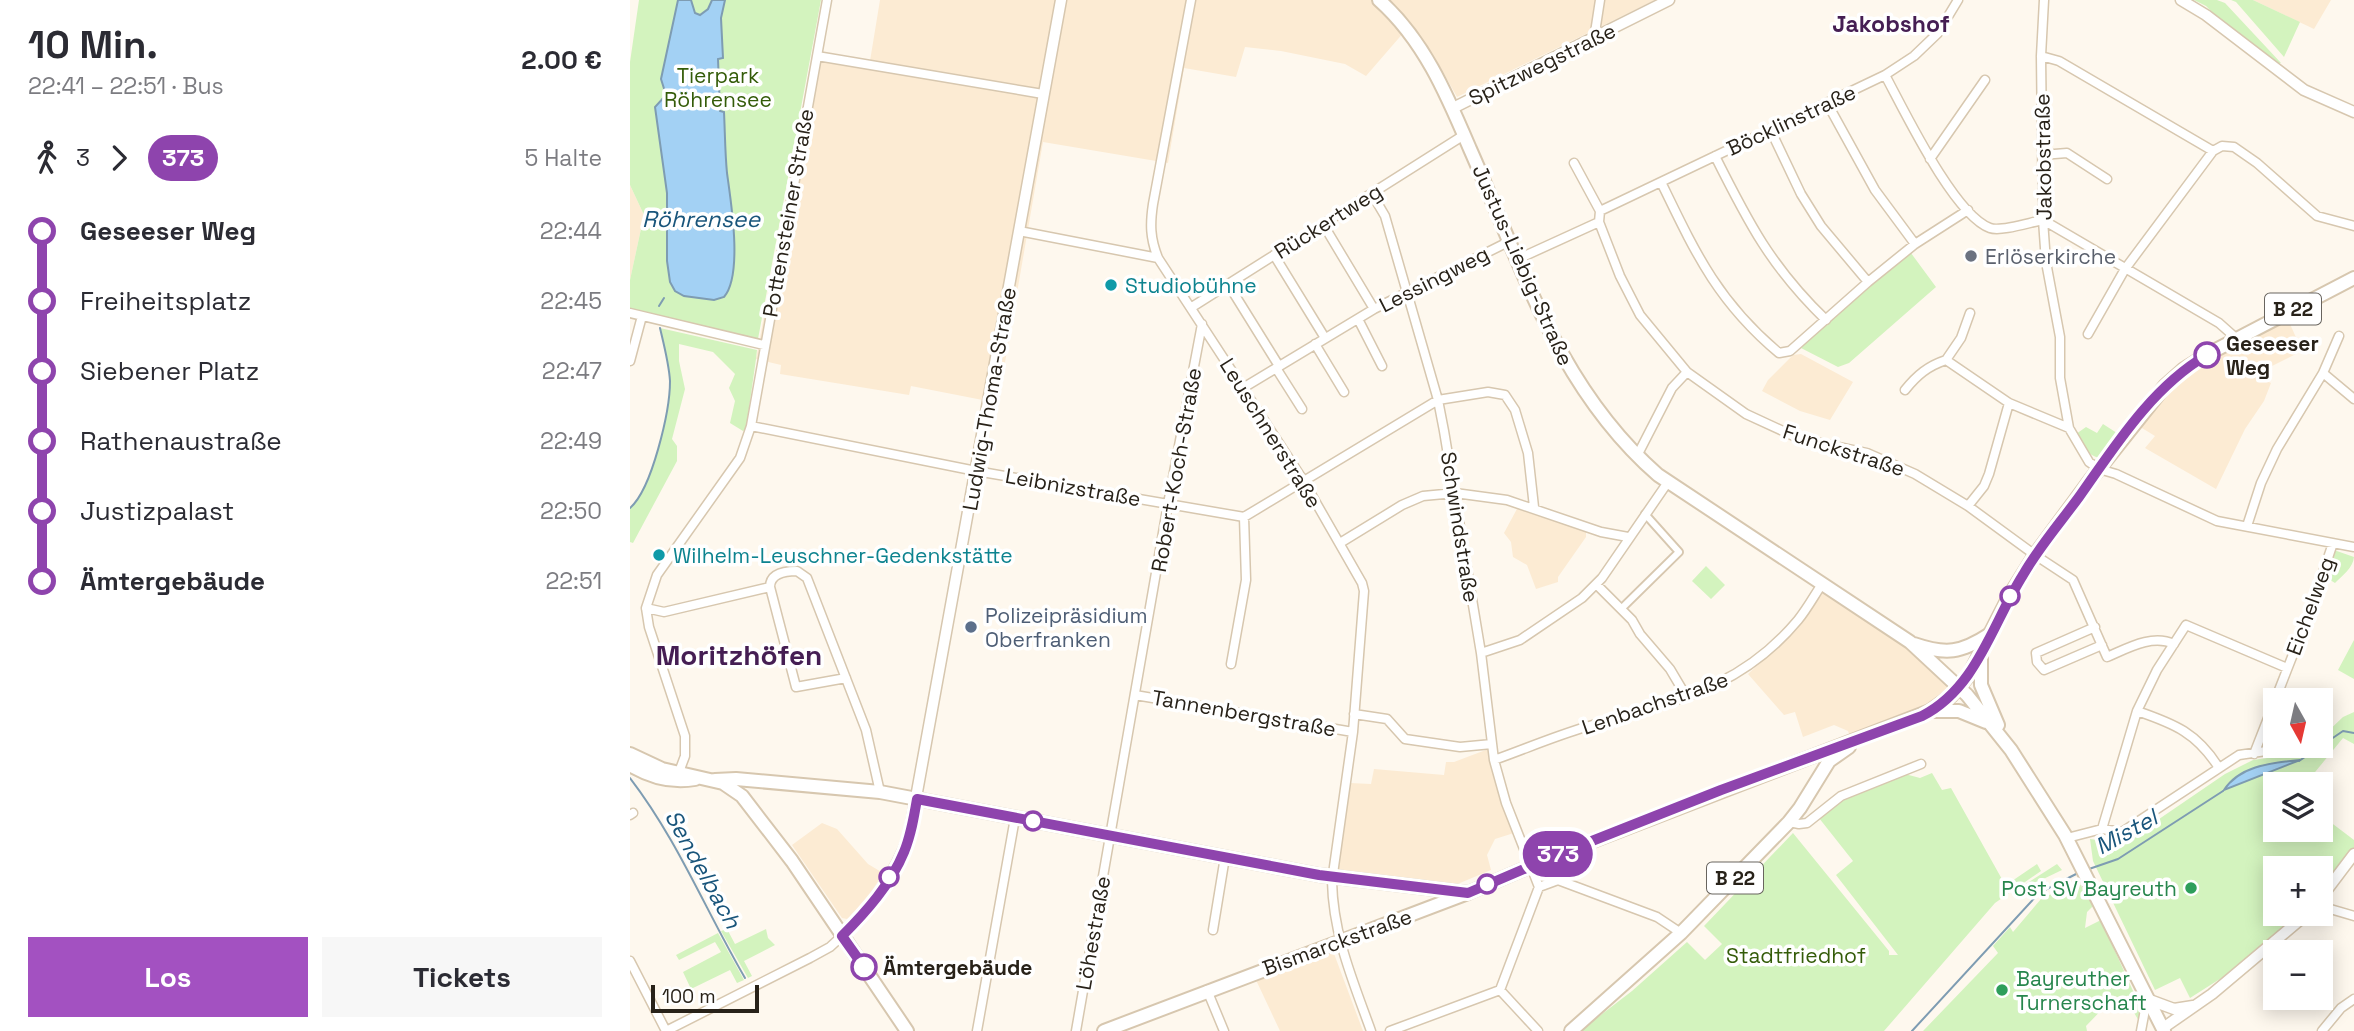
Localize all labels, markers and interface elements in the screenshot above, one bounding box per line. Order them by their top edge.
district label: Jakobshof [1832,9,1950,39]
street label: Spitzwegstraße [1464,17,1620,111]
text: 10 Min. [28,21,158,69]
text: 2.00 € [521,43,602,77]
park label: Tierpark Röhrensee [664,62,772,113]
text: 22:41 – 22:51 · Bus [28,71,224,101]
street label: Böcklinstraße [1722,78,1860,162]
street label: Jakobstraße [2028,93,2058,221]
street label: Pottensteiner Straße [756,107,820,319]
icon: walk [28,139,66,177]
icon: forward [100,139,138,177]
text: 373 [162,142,204,173]
text: 3 [76,143,90,173]
text: 5 Halte [525,143,602,173]
street label: Justus-Liebig-Straße [1466,160,1580,370]
street label: Rückertweg [1269,177,1387,265]
water label: Röhrensee [642,204,761,234]
text: Geseeser Weg [80,214,256,248]
text: 22:44 [540,216,602,246]
street label: Lessingweg [1374,240,1494,318]
place label: Erlöserkirche [1985,243,2116,270]
marker: Erlöserkirche [1963,248,1979,264]
place label: Studiobühne [1125,272,1257,299]
marker: Studiobühne [1103,277,1119,293]
text: Freiheitsplatz [80,284,251,318]
street label: Ludwig-Thoma-Straße [956,285,1022,513]
text: 22:45 [540,286,602,316]
road number: B 22 [2265,294,2321,324]
place label: Geseeser Weg [2226,330,2319,381]
marker: Geseeser Weg [2194,342,2220,368]
street label: Leuschnerstraße [1214,353,1328,513]
text: Siebener Platz [80,354,259,388]
text: 22:47 [542,356,602,386]
street label: Robert-Koch-Straße [1145,366,1207,574]
street label: Funckstraße [1780,418,1908,482]
text: Rathenaustraße [80,424,282,458]
text: 22:49 [540,426,602,456]
street label: Schwindstraße [1435,450,1485,604]
street label: Leibnizstraße [1003,462,1143,512]
text: Justizpalast [80,494,234,528]
text: 22:50 [540,496,602,526]
place label: Wilhelm-Leuschner-Gedenkstätte [673,542,1013,569]
marker: Wilhelm-Leuschner-Gedenkstätte [651,547,667,563]
street label: Eichelweg [2280,553,2340,659]
text: Ämtergebäude [80,564,265,598]
text: 22:51 [545,566,602,596]
unlabelled marker [2000,586,2020,606]
place label: Polizeipräsidium Oberfranken [985,602,1148,653]
marker: Polizeipräsidium Oberfranken [963,619,979,635]
district label: Moritzhöfen [656,637,822,673]
street label: Lenbachstraße [1578,665,1732,741]
street label: Tannenbergstraße [1150,684,1338,742]
north arrow [2263,688,2333,758]
map controls [2263,688,2333,1010]
button: layers [2263,772,2333,842]
water label: Mistel [2090,802,2165,861]
water label: Sendelbach [658,804,748,935]
unlabelled marker [1023,811,1043,831]
line badge: 373 [1518,831,1598,877]
text: 373 [1537,838,1579,869]
button: + [2263,856,2333,926]
road number: B 22 [1707,862,1763,894]
unlabelled marker [879,867,899,887]
street label: Löhestraße [1070,874,1116,992]
unlabelled marker [1477,874,1497,894]
place label: Post SV Bayreuth [2001,875,2177,902]
marker: Post SV Bayreuth [2183,880,2199,896]
street label: Bismarckstraße [1259,902,1415,982]
button: Los [28,937,308,1017]
button: Tickets [322,937,602,1017]
button: − [2263,940,2333,1010]
park label: Stadtfriedhof [1726,942,1866,969]
marker: Ämtergebäude [851,954,877,980]
place label: Ämtergebäude [883,954,1032,981]
place label: Bayreuther Turnerschaft [2016,965,2147,1016]
scale bar [651,982,760,1014]
marker: Bayreuther Turnerschaft [1994,982,2010,998]
text: 100 m [662,984,716,1009]

